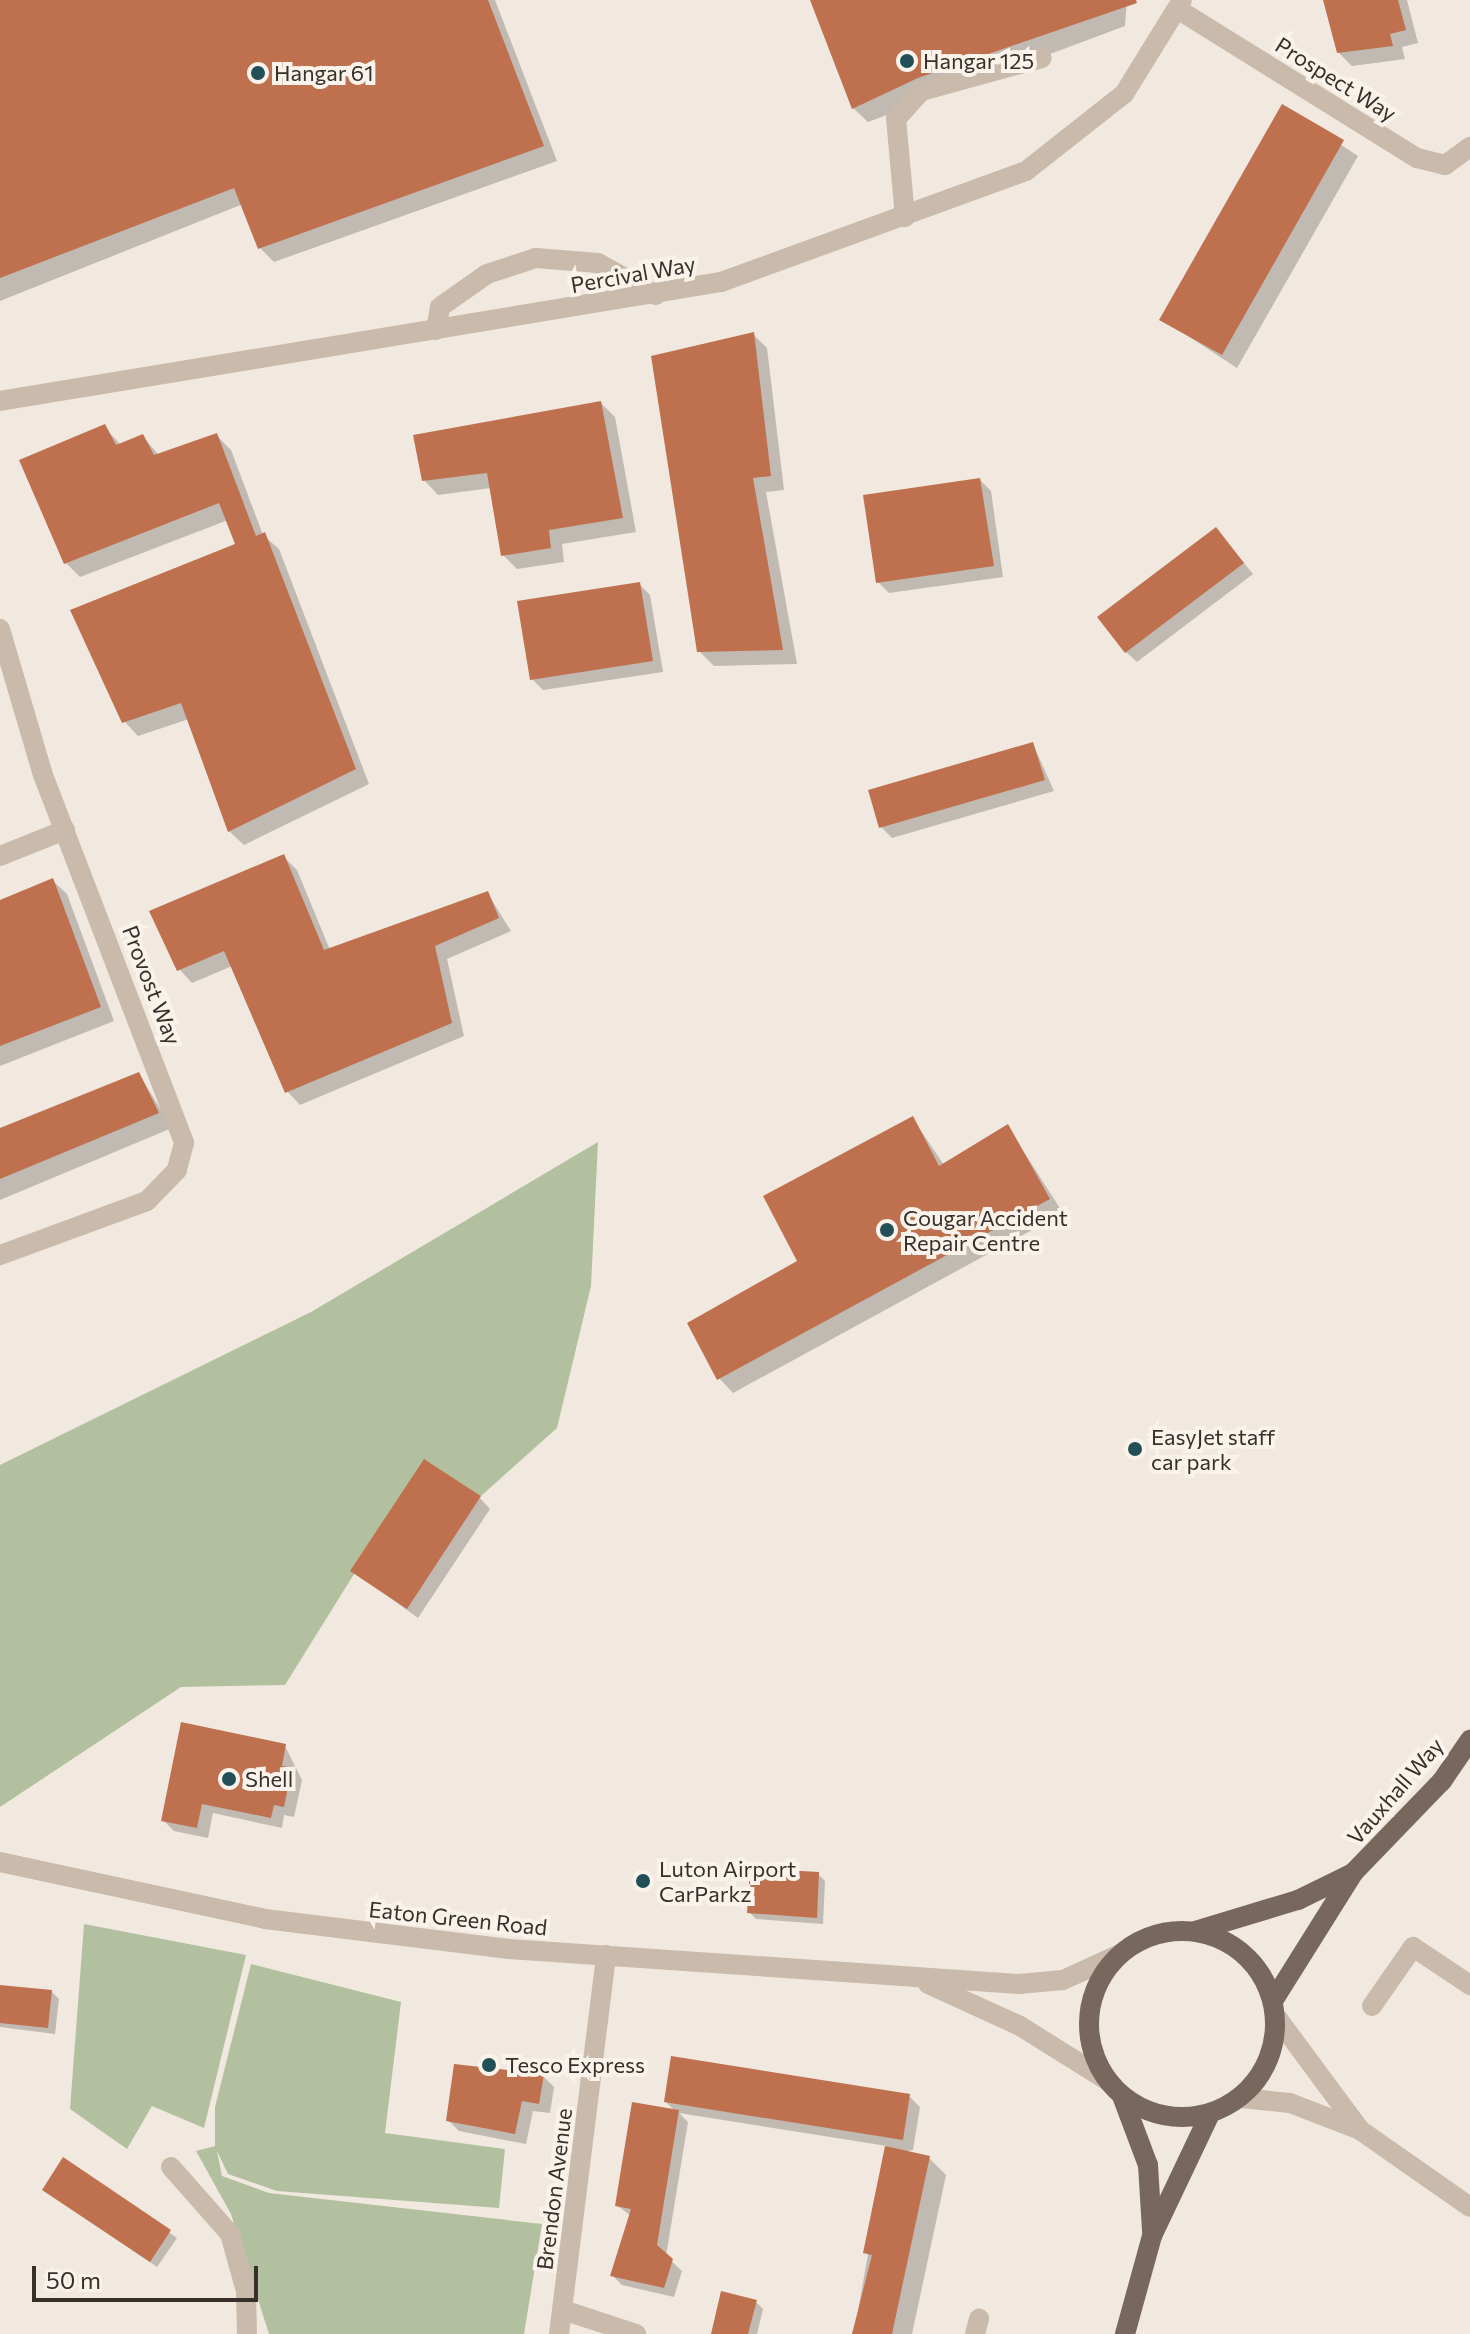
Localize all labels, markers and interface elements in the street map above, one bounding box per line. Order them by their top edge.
street label: Prospect Way [1271,31,1401,127]
place label: Hangar 125 [923,48,1034,74]
marker: Hangar 125 [898,52,916,70]
place label: Hangar 61 [274,60,374,86]
marker: Hangar 61 [249,64,267,82]
street label: Percival Way [569,250,697,298]
street label: Provost Way [117,922,187,1048]
place label: Cougar Accident Repair Centre [903,1204,1068,1256]
marker: Cougar Accident Repair Centre [878,1221,896,1239]
place label: EasyJet staff car park [1151,1423,1275,1474]
marker: EasyJet staff car park [1126,1440,1144,1458]
street label: Vauxhall Way [1341,1732,1449,1850]
place label: Shell [245,1766,293,1792]
marker: Shell [220,1770,238,1788]
place label: Luton Airport CarParkz [659,1855,796,1906]
marker: Luton Airport CarParkz [634,1872,652,1890]
street label: Eaton Green Road [367,1895,549,1941]
place label: Tesco Express [505,2052,645,2078]
marker: Tesco Express [480,2056,498,2074]
street label: Brendon Avenue [531,2107,577,2271]
scale bar [36,2250,262,2300]
text: 50 m [46,2265,101,2294]

